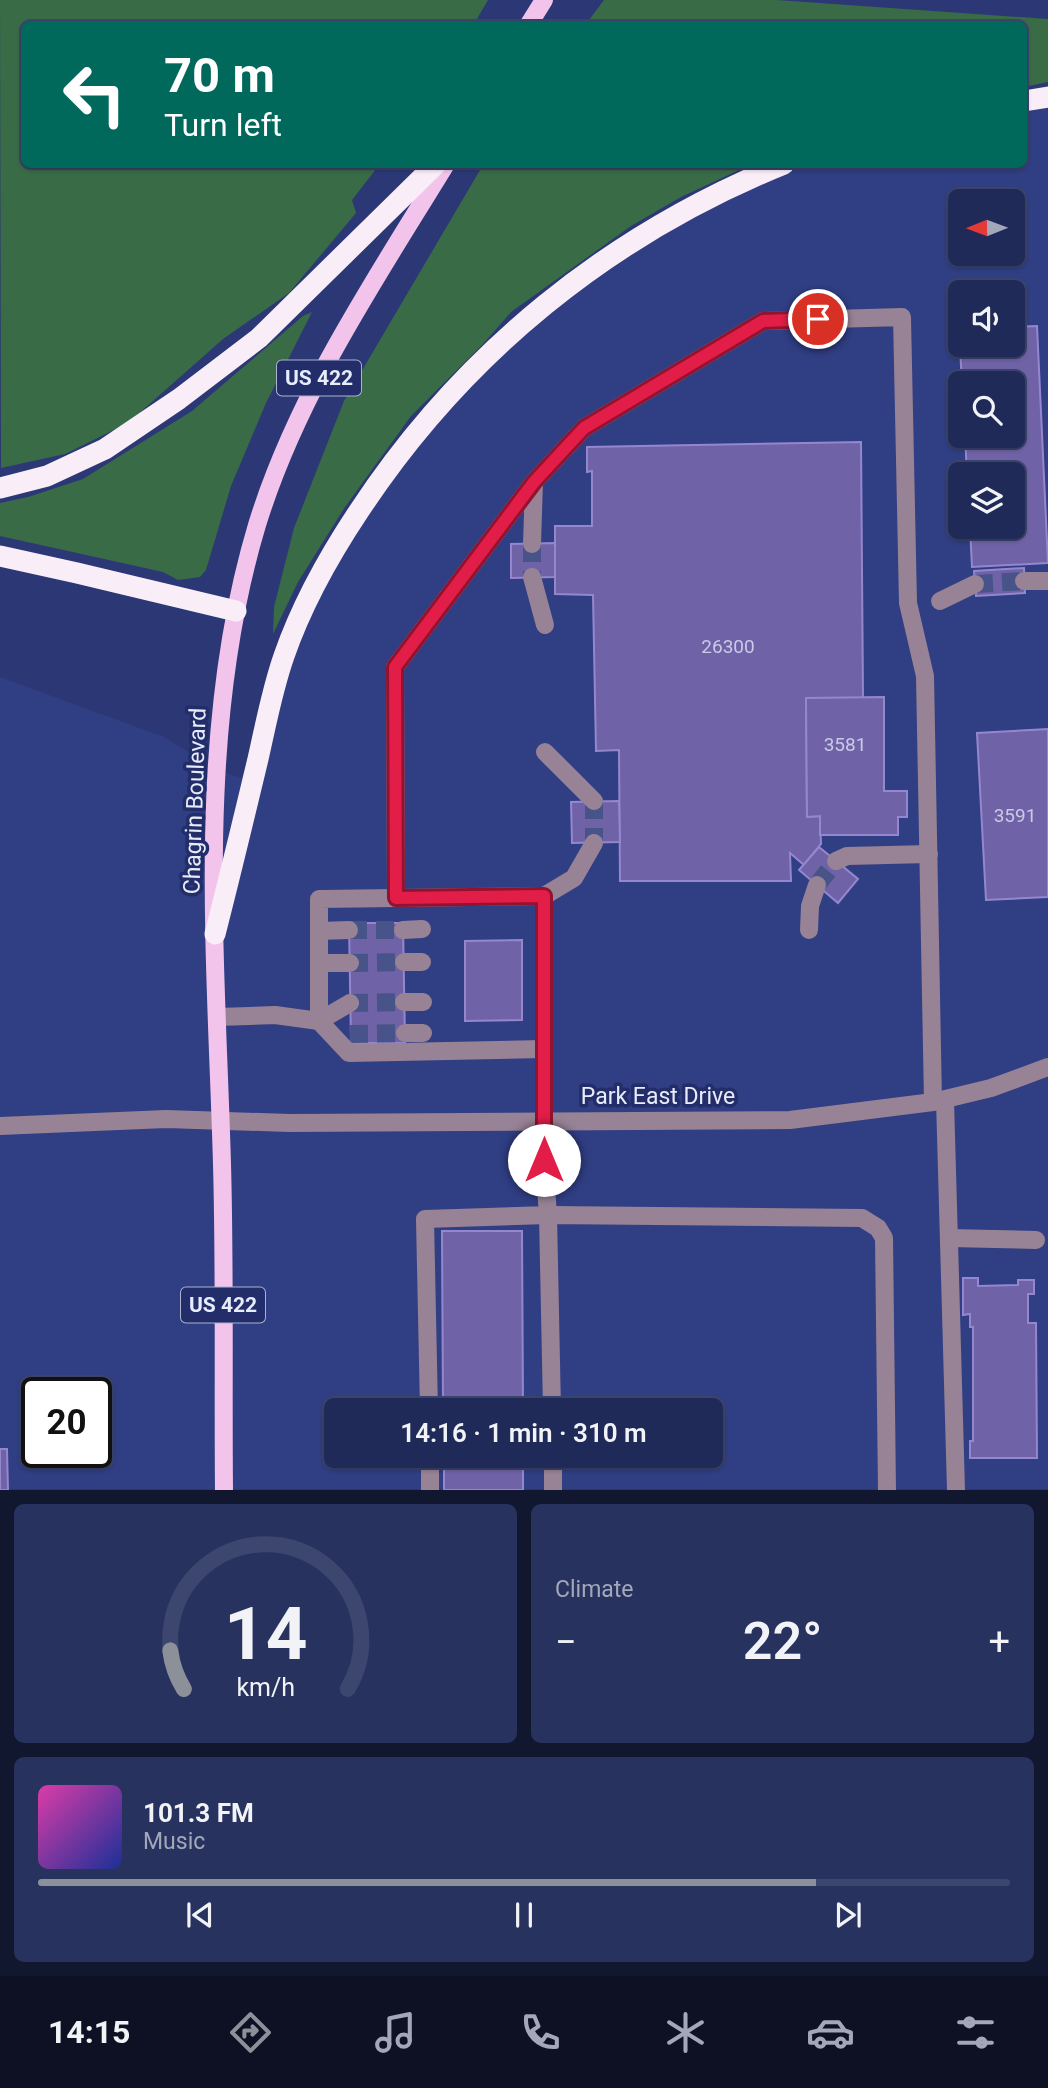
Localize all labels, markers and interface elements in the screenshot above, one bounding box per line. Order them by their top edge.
text: 70 m [164,47,275,104]
icon: left [49,49,140,140]
text: Turn left [164,106,282,144]
north arrow [948,189,1026,266]
map controls [948,189,1025,539]
button: sound [948,280,1025,357]
pin [788,289,848,349]
icon: arrive [799,300,837,338]
road number: US 422 [277,360,361,396]
button: search [948,371,1025,448]
button: layers [948,462,1025,539]
house number: 26300 [701,635,755,658]
street label: Chagrin Boulevard [178,707,212,895]
house number: 3581 [824,733,866,756]
house number: 3591 [994,804,1036,827]
street label: Park East Drive [581,1083,735,1110]
position arrow [507,1123,581,1197]
road number: US 422 [181,1288,265,1322]
speed limit sign: 20 [21,1377,112,1468]
text: 14:16 · 1 min · 310 m [400,1418,647,1448]
text: Climate [555,1576,634,1603]
text: 14 [224,1592,307,1678]
text: 22° [743,1611,822,1672]
text: − [555,1620,577,1664]
text: + [988,1620,1010,1664]
text: km/h [236,1673,295,1702]
text: 101.3 FM [143,1798,254,1828]
text: Music [143,1828,205,1855]
icon: previous [181,1896,219,1934]
icon: pause [505,1896,543,1934]
icon: next [829,1896,867,1934]
icon: directions [226,2008,275,2057]
icon: music [371,2008,420,2057]
icon: phone [516,2008,565,2057]
icon: climate [661,2008,710,2057]
icon: car [806,2008,855,2057]
icon: filters [951,2008,1000,2057]
text: 14:15 [48,2013,130,2051]

